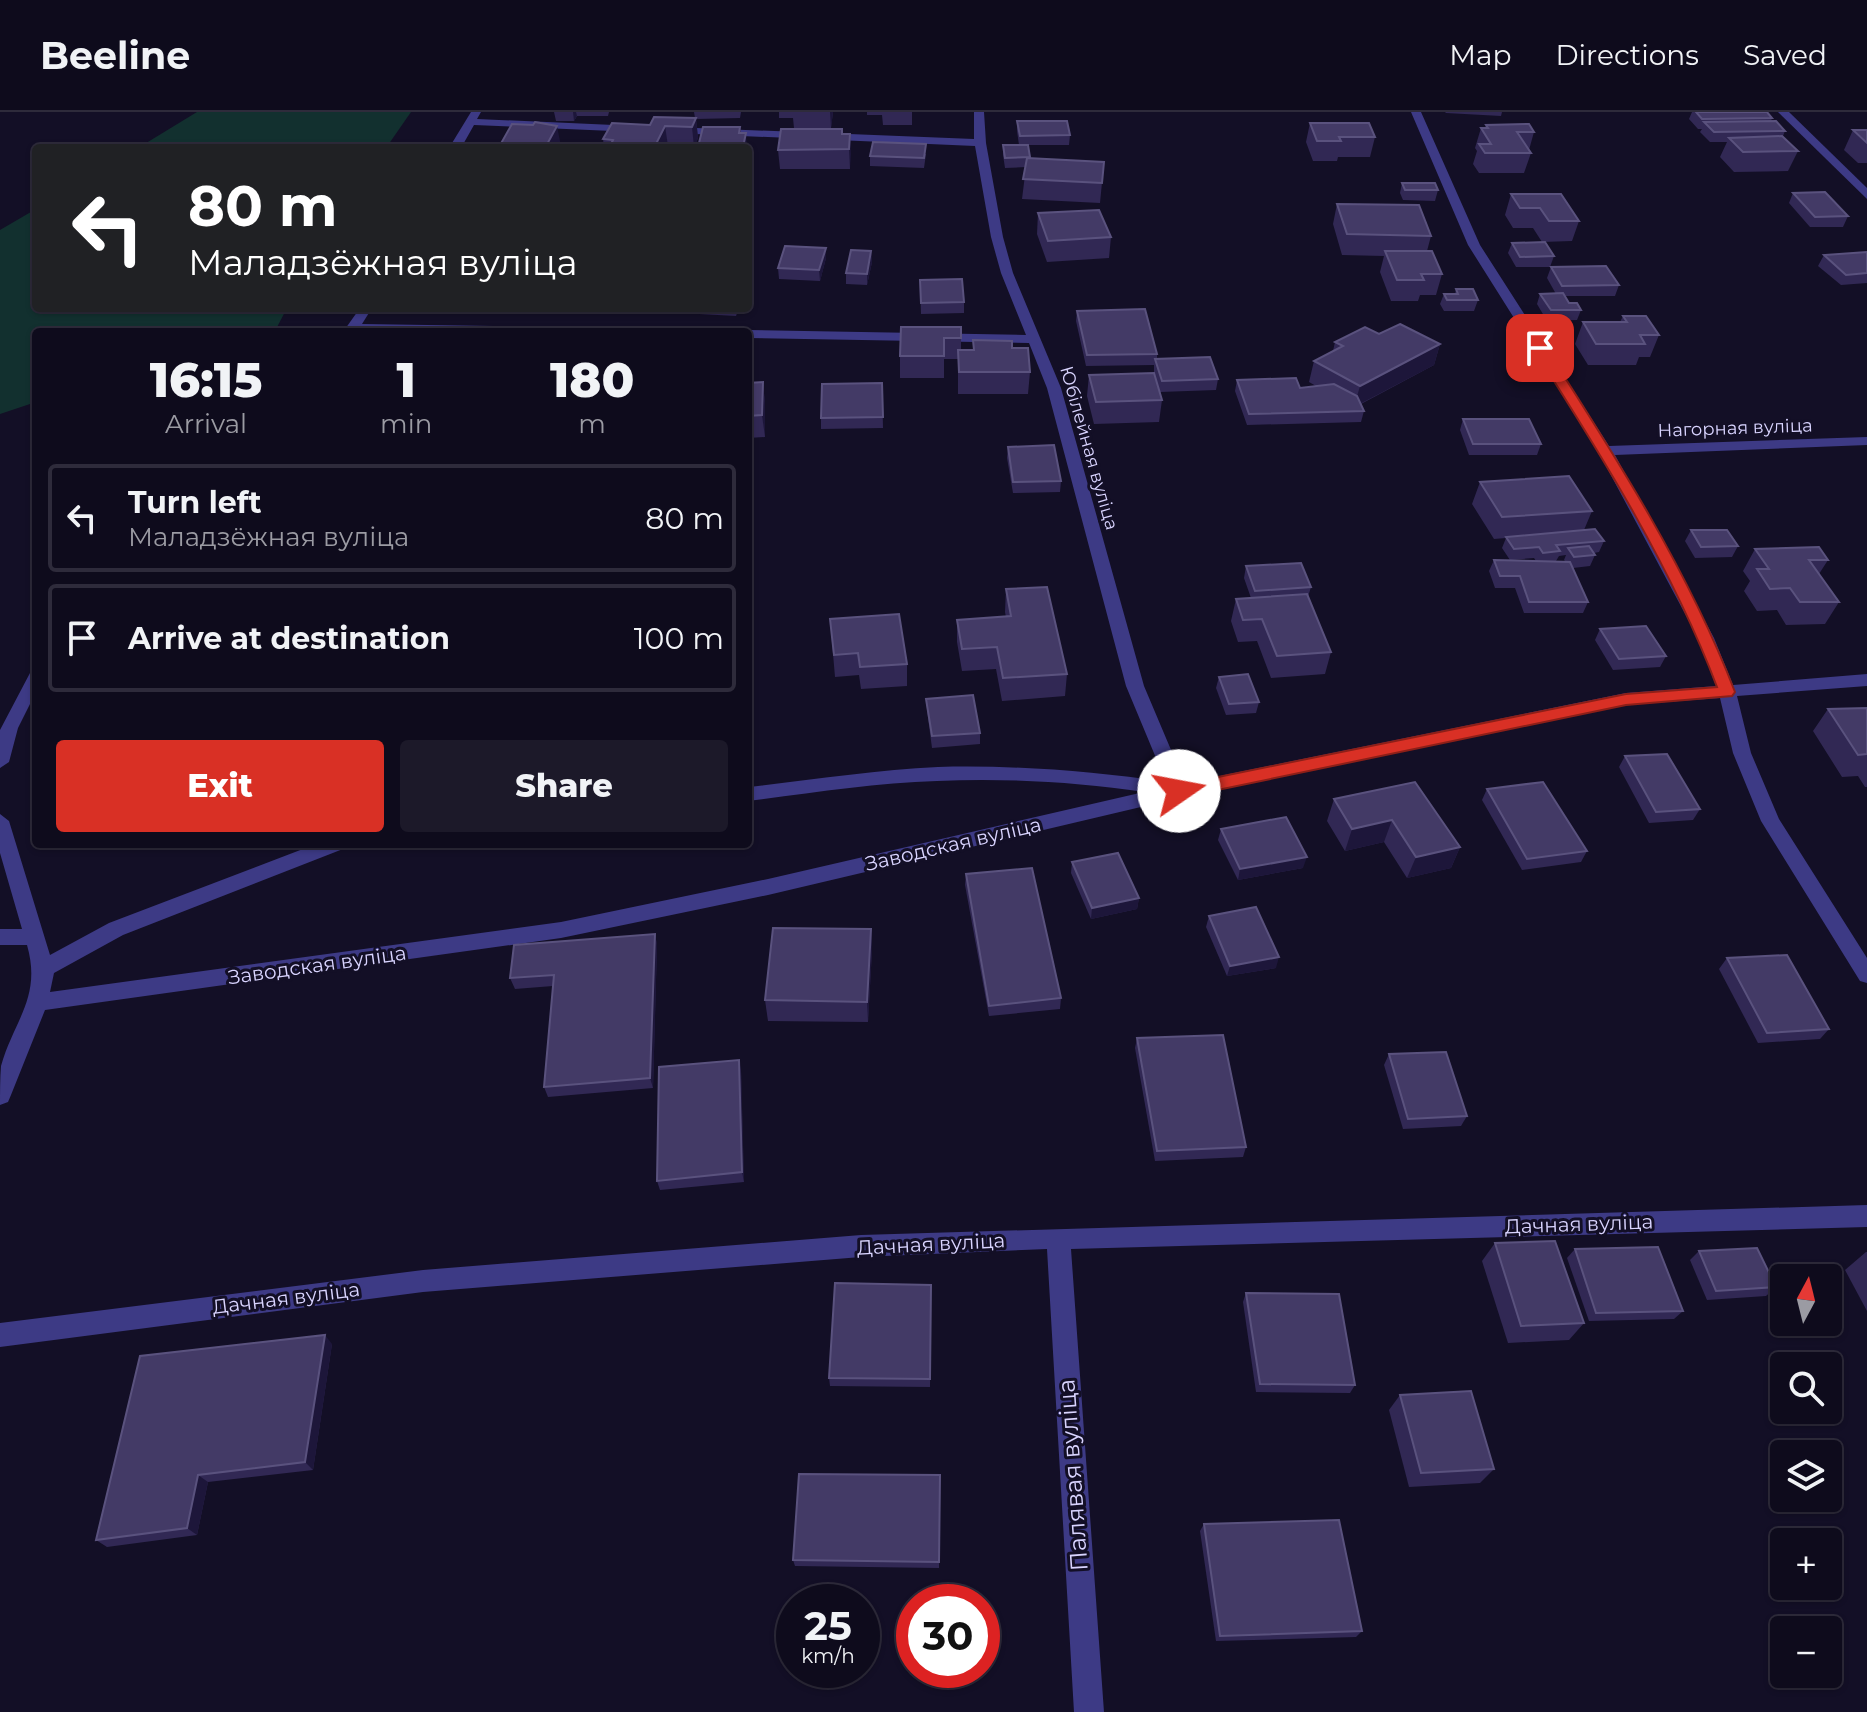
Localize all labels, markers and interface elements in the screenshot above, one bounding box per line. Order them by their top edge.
text: Beeline [40,32,190,79]
text: Map [1449,38,1511,72]
text: Directions [1555,38,1699,72]
text: Saved [1743,38,1827,72]
text: 80 m [188,172,338,240]
icon: left [56,176,160,280]
text: Маладзёжная вуліца [188,240,577,284]
pin [1506,314,1574,382]
icon: arrive [1518,326,1562,370]
text: 16:15 [150,351,262,409]
text: 1 [396,351,416,409]
text: 180 [550,351,634,409]
street label: Юбілейная вуліца [1055,364,1123,532]
text: Arrival [165,408,247,440]
text: min [380,408,432,440]
text: m [578,408,606,440]
street label: Нагорная вуліца [1657,414,1813,442]
text: Turn left [128,484,261,521]
icon: left [60,496,104,540]
text: 80 m [645,500,724,537]
text: Маладзёжная вуліца [128,521,409,553]
icon: arrive [60,616,104,660]
text: Arrive at destination [128,620,450,657]
text: 100 m [634,620,724,657]
button: Exit [56,740,384,832]
button: Share [400,740,728,832]
position arrow [1137,749,1221,833]
street label: Заводская вуліца [863,812,1043,876]
street label: Заводская вуліца [226,941,408,989]
street label: Дачная вуліца [1504,1209,1654,1239]
street label: Дачная вуліца [856,1228,1006,1260]
north arrow [1770,1264,1842,1336]
map controls [1770,1264,1842,1688]
street label: Дачная вуліца [211,1277,361,1319]
button: search [1770,1352,1842,1424]
street label: Палявая вуліца [1051,1378,1094,1572]
button: layers [1770,1440,1842,1512]
button: + [1770,1528,1842,1600]
speed limit sign: 30 [896,1584,1000,1688]
text: 25 [804,1601,852,1650]
button: − [1770,1616,1842,1688]
text: km/h [801,1644,855,1668]

